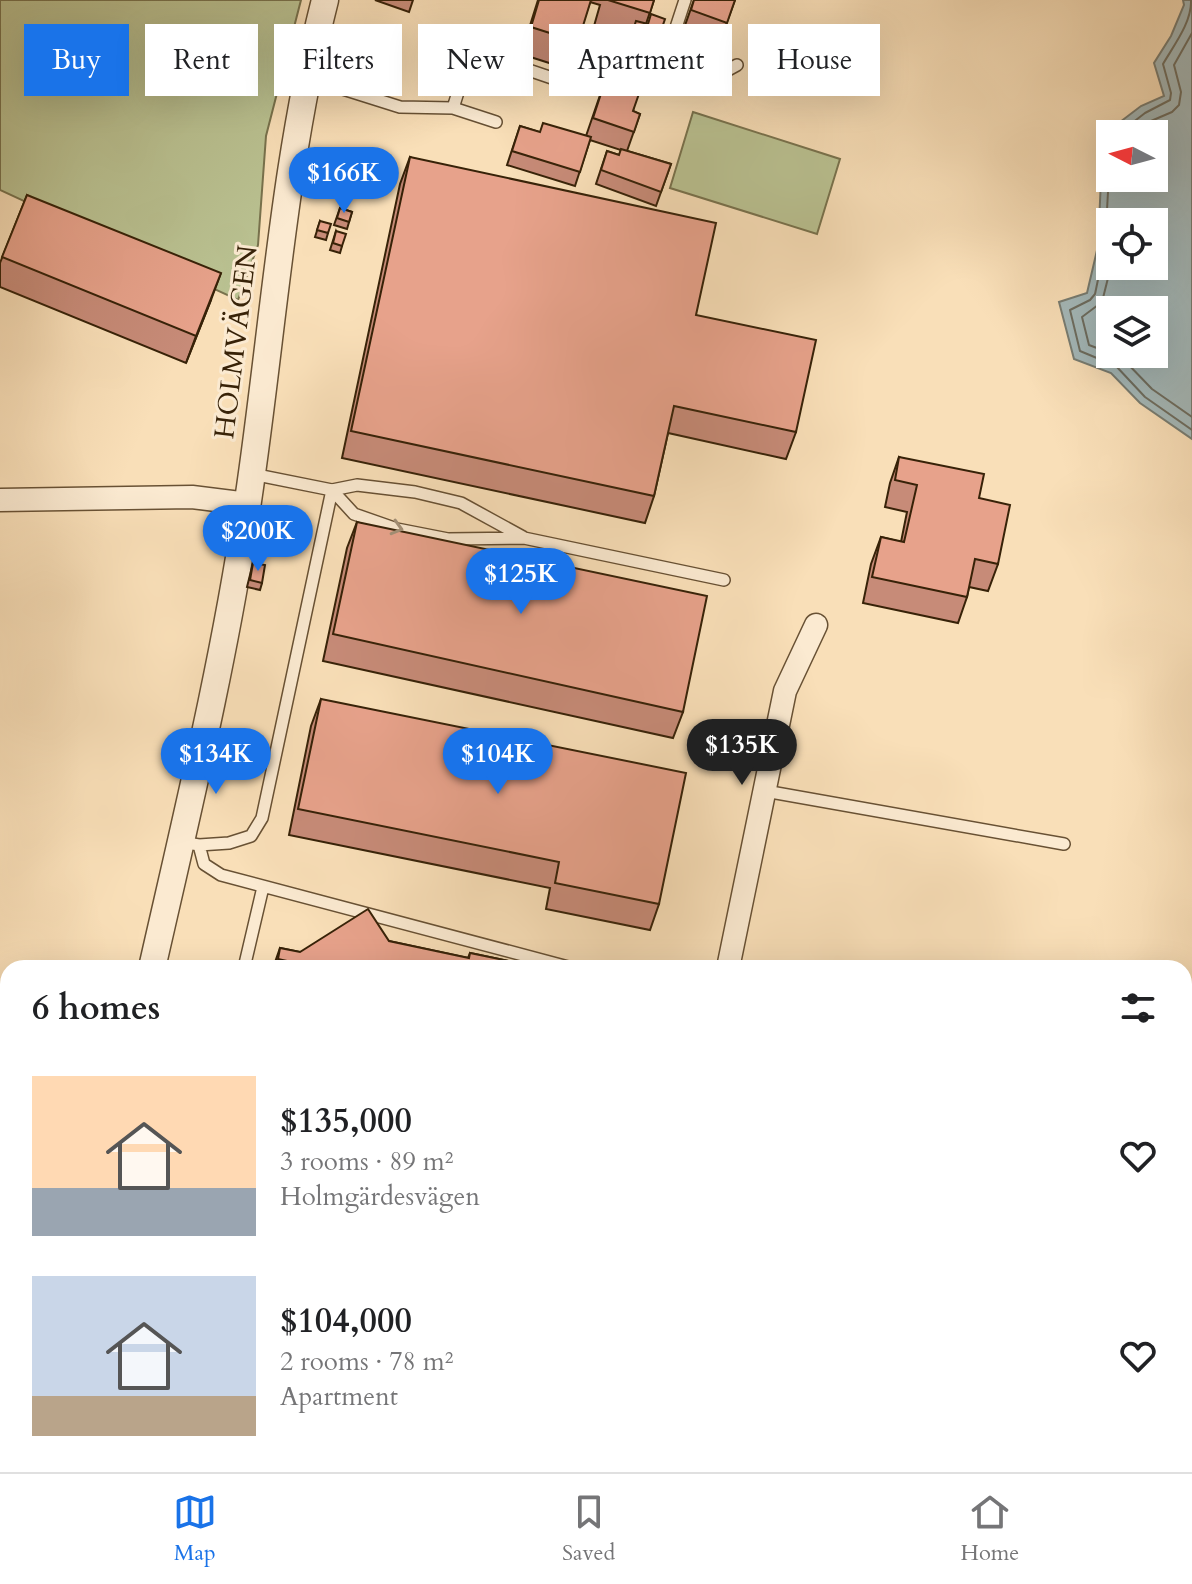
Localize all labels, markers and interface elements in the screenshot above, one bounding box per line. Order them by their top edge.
chip: Buy [24,24,129,96]
chip: Rent [145,24,258,96]
chip: Filters [274,24,402,96]
chip: New [418,24,533,96]
chip: Apartment [549,24,732,96]
chip: House [748,24,880,96]
north arrow [1096,120,1168,192]
map controls [1096,120,1168,368]
pin: $166K [288,147,400,215]
text: $166K [307,155,381,190]
button: locate [1096,208,1168,280]
street label: HOLMVÄGEN [205,243,267,441]
button: layers [1096,296,1168,368]
pin: $200K [202,505,314,573]
text: $200K [221,513,295,548]
one-way arrow [389,519,403,535]
pin: $125K [465,548,577,616]
text: $125K [484,556,558,591]
pin: $135K [686,719,798,787]
text: $135K [705,727,779,762]
pin: $134K [160,728,272,796]
pin: $104K [442,728,554,796]
text: $134K [179,736,253,771]
text: $104K [461,736,535,771]
text: 6 homes [32,985,160,1031]
icon: filters [1116,986,1160,1030]
text: $135,000 [280,1098,412,1144]
icon: home [96,1108,192,1204]
icon: heart [1116,1134,1160,1178]
text: 3 rooms · 89 m² [280,1144,453,1179]
text: Holmgärdesvägen [280,1179,480,1214]
text: $104,000 [280,1298,412,1344]
icon: home [96,1308,192,1404]
icon: heart [1116,1334,1160,1378]
text: 2 rooms · 78 m² [280,1344,453,1379]
text: Apartment [280,1379,398,1414]
tab: Map [173,1490,217,1568]
tab: Saved [562,1490,615,1568]
tab: Home [960,1490,1019,1568]

